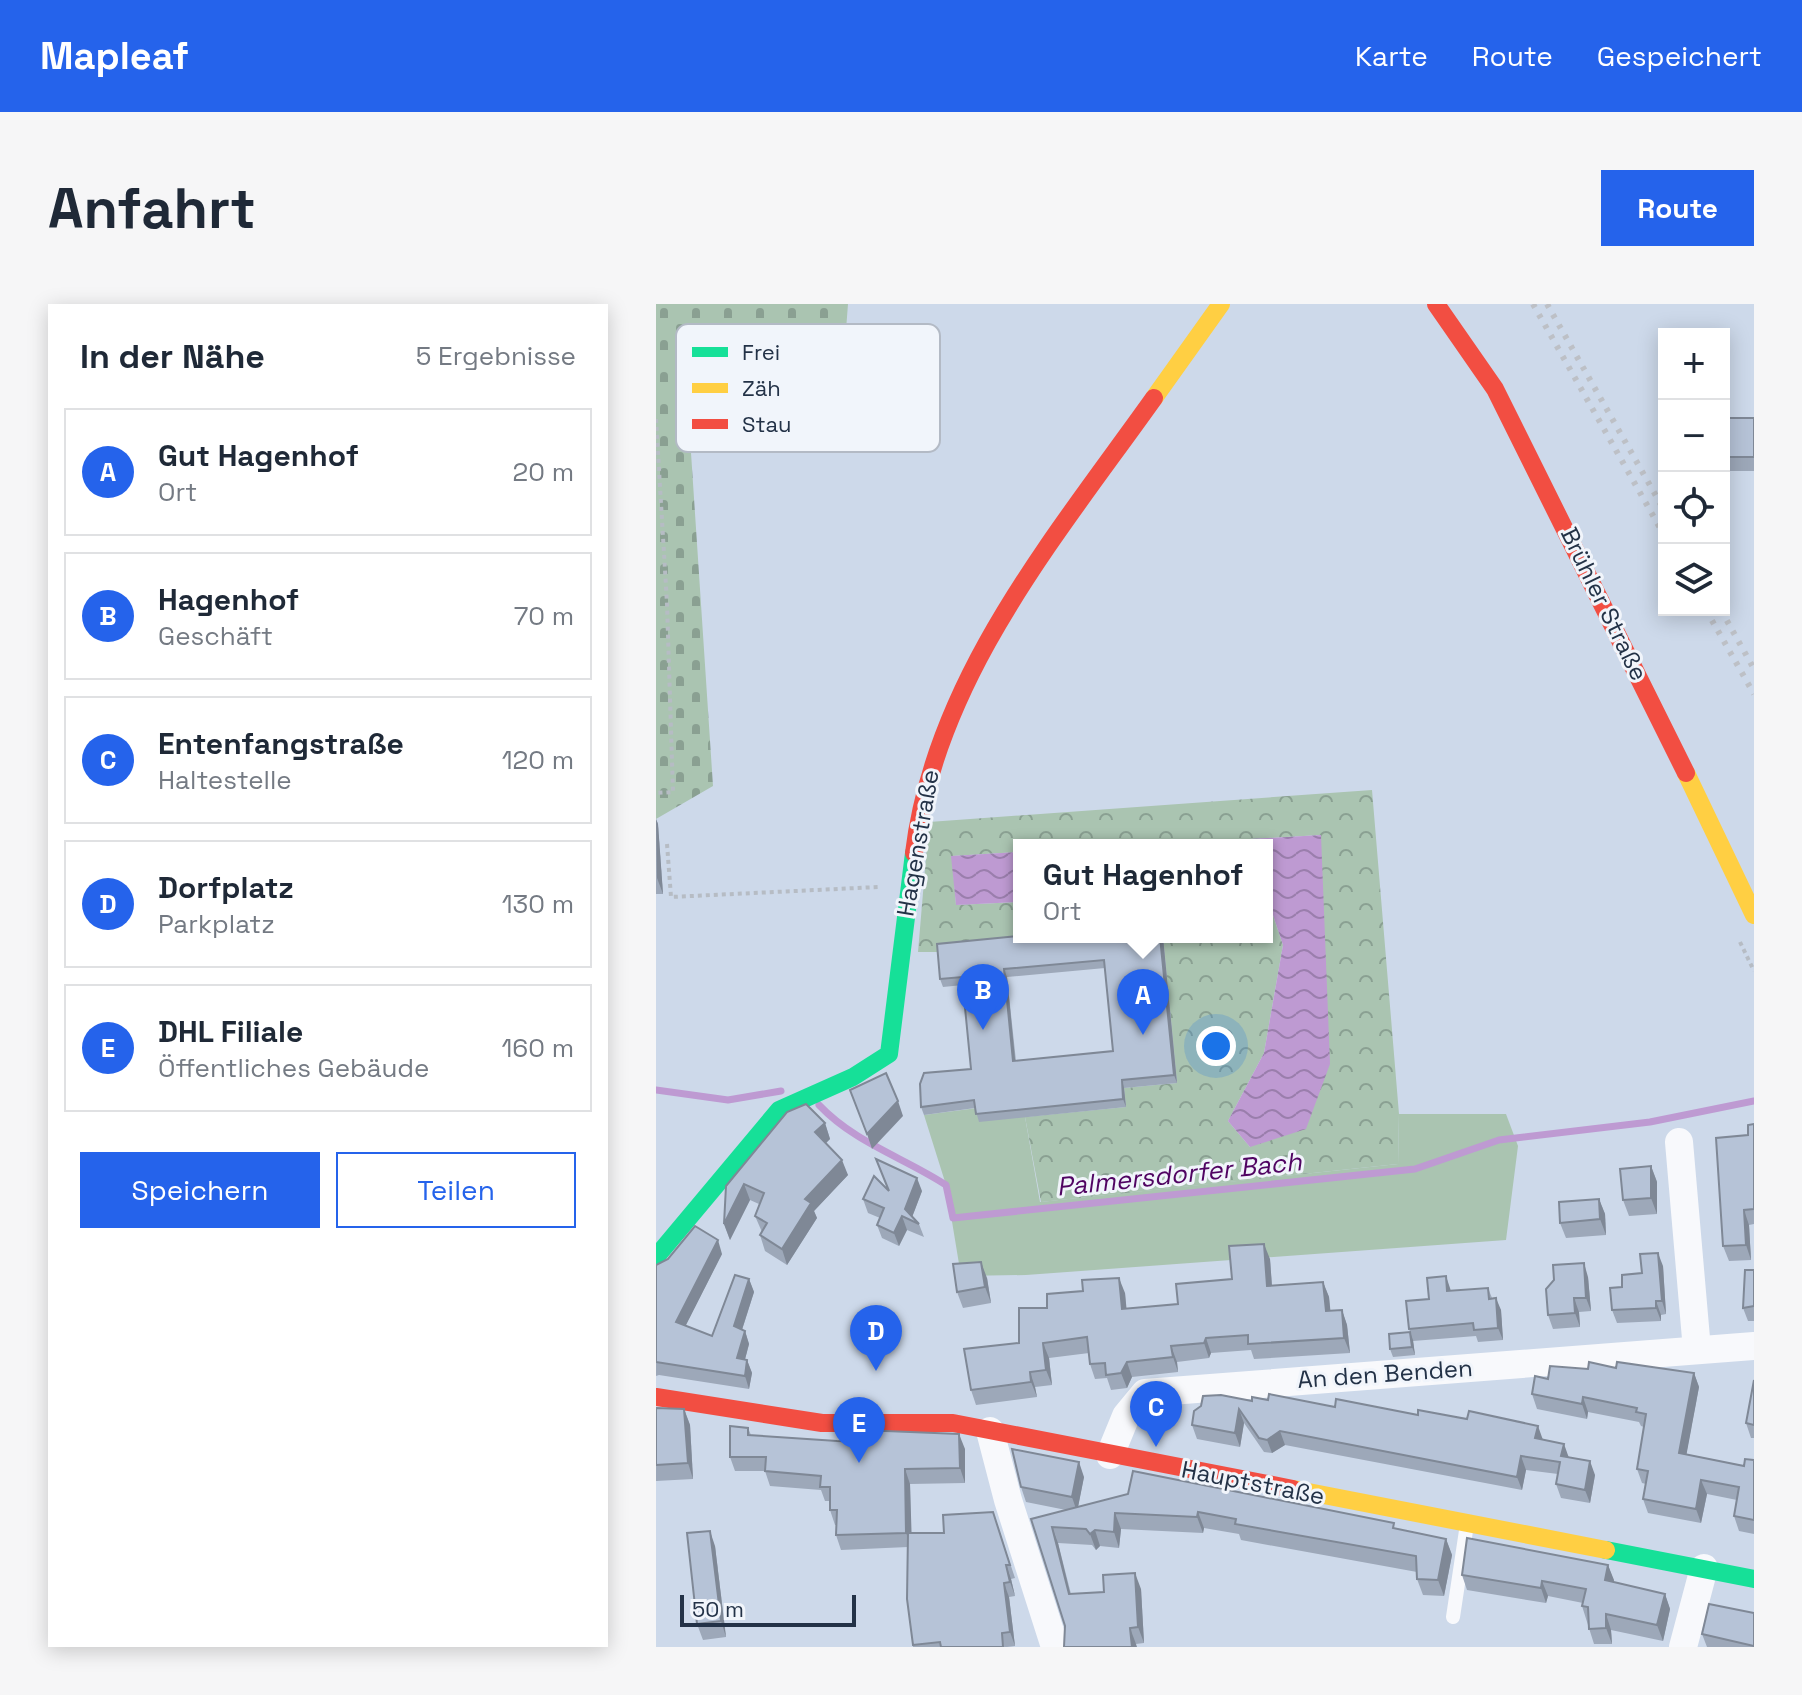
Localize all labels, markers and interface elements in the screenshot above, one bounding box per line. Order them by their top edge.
text: Mapleaf [40,32,189,80]
text: Karte [1355,38,1428,74]
text: Route [1472,38,1553,74]
text: Gespeichert [1597,38,1762,74]
button: Route [1601,170,1754,246]
text: Anfahrt [48,173,256,244]
legend [676,324,940,452]
map controls [1658,328,1730,616]
button: + [1658,328,1730,400]
text: In der Nähe [80,335,265,378]
text: Frei [742,338,780,366]
text: 5 Ergebnisse [416,339,576,373]
text: Zäh [742,374,781,402]
button: − [1658,400,1730,472]
text: Stau [742,410,791,438]
text: Gut Hagenhof [158,436,359,475]
text: A [100,455,116,489]
text: 20 m [513,455,574,489]
button: locate [1658,472,1730,544]
text: Ort [158,475,197,509]
street label: Brühler Straße [1554,522,1655,686]
button: layers [1658,544,1730,616]
text: Hagenhof [158,580,299,619]
text: B [99,599,117,633]
text: 70 m [514,599,574,633]
text: Geschäft [158,619,273,653]
text: Entenfangstraße [158,724,404,763]
text: C [100,743,116,777]
text: 120 m [502,743,574,777]
text: Haltestelle [158,763,292,797]
street label: Hagenstraße [889,767,946,919]
popup [1013,839,1273,943]
text: Gut Hagenhof [1043,855,1243,894]
text: Dorfplatz [158,868,294,907]
text: D [99,887,117,921]
text: 130 m [502,887,574,921]
text: Ort [1043,894,1082,928]
text: Parkplatz [158,907,275,941]
pin: B [957,964,1009,1030]
pin: A [1117,969,1169,1035]
text: DHL Filiale [158,1012,303,1051]
your location [1196,1026,1236,1066]
text: E [101,1031,115,1065]
text: 160 m [502,1031,574,1065]
text: Öffentliches Gebäude [158,1051,430,1085]
water label: Palmersdorfer Bach [1055,1144,1304,1204]
button: Speichern [80,1152,320,1228]
button: Teilen [336,1152,576,1228]
pin: D [850,1305,902,1371]
street label: An den Benden [1296,1352,1474,1395]
pin: C [1130,1381,1182,1447]
pin: E [833,1397,885,1463]
street label: Hauptstraße [1179,1453,1327,1512]
scale bar [680,1591,856,1627]
text: 50 m [692,1595,744,1623]

